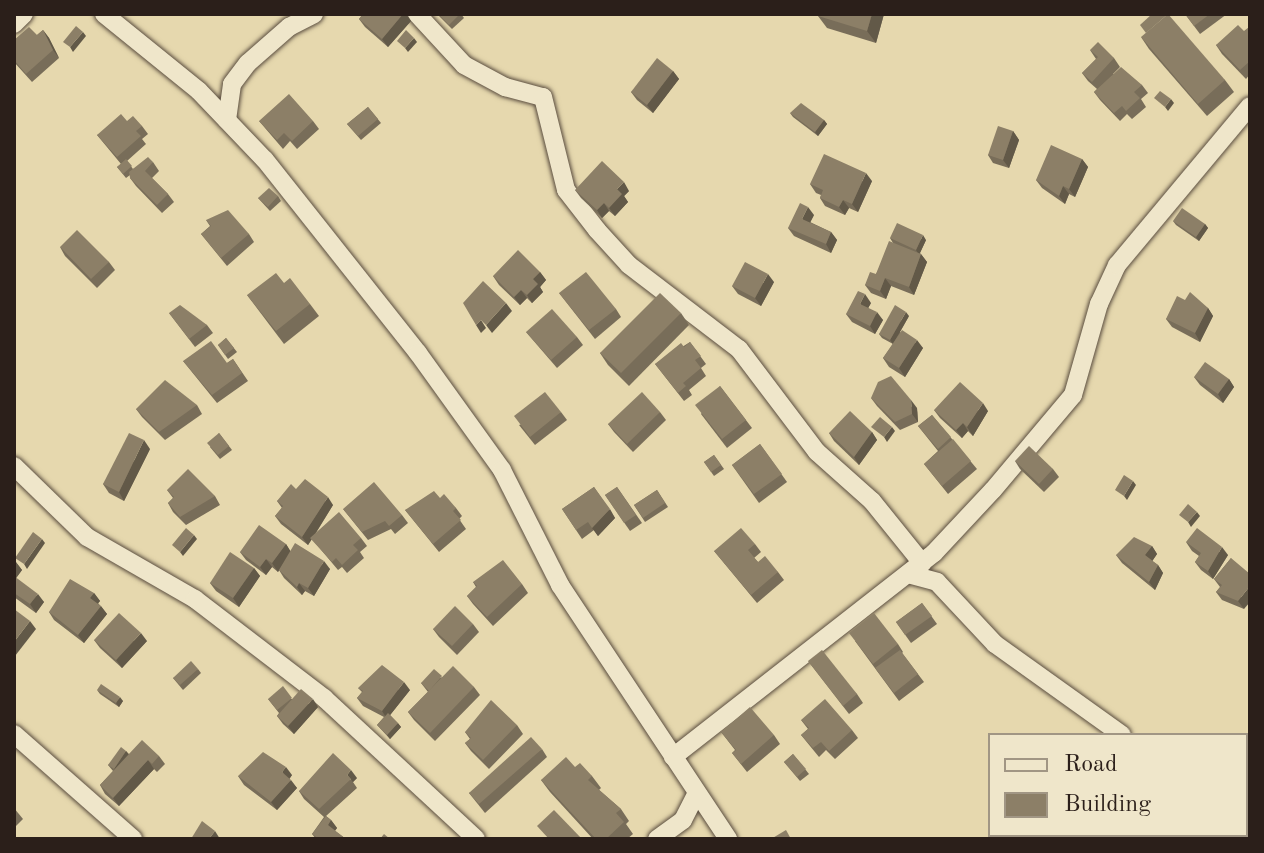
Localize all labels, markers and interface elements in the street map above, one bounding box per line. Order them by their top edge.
legend [988,733,1248,837]
text: Road [1064,753,1117,777]
text: Building [1064,793,1151,817]

